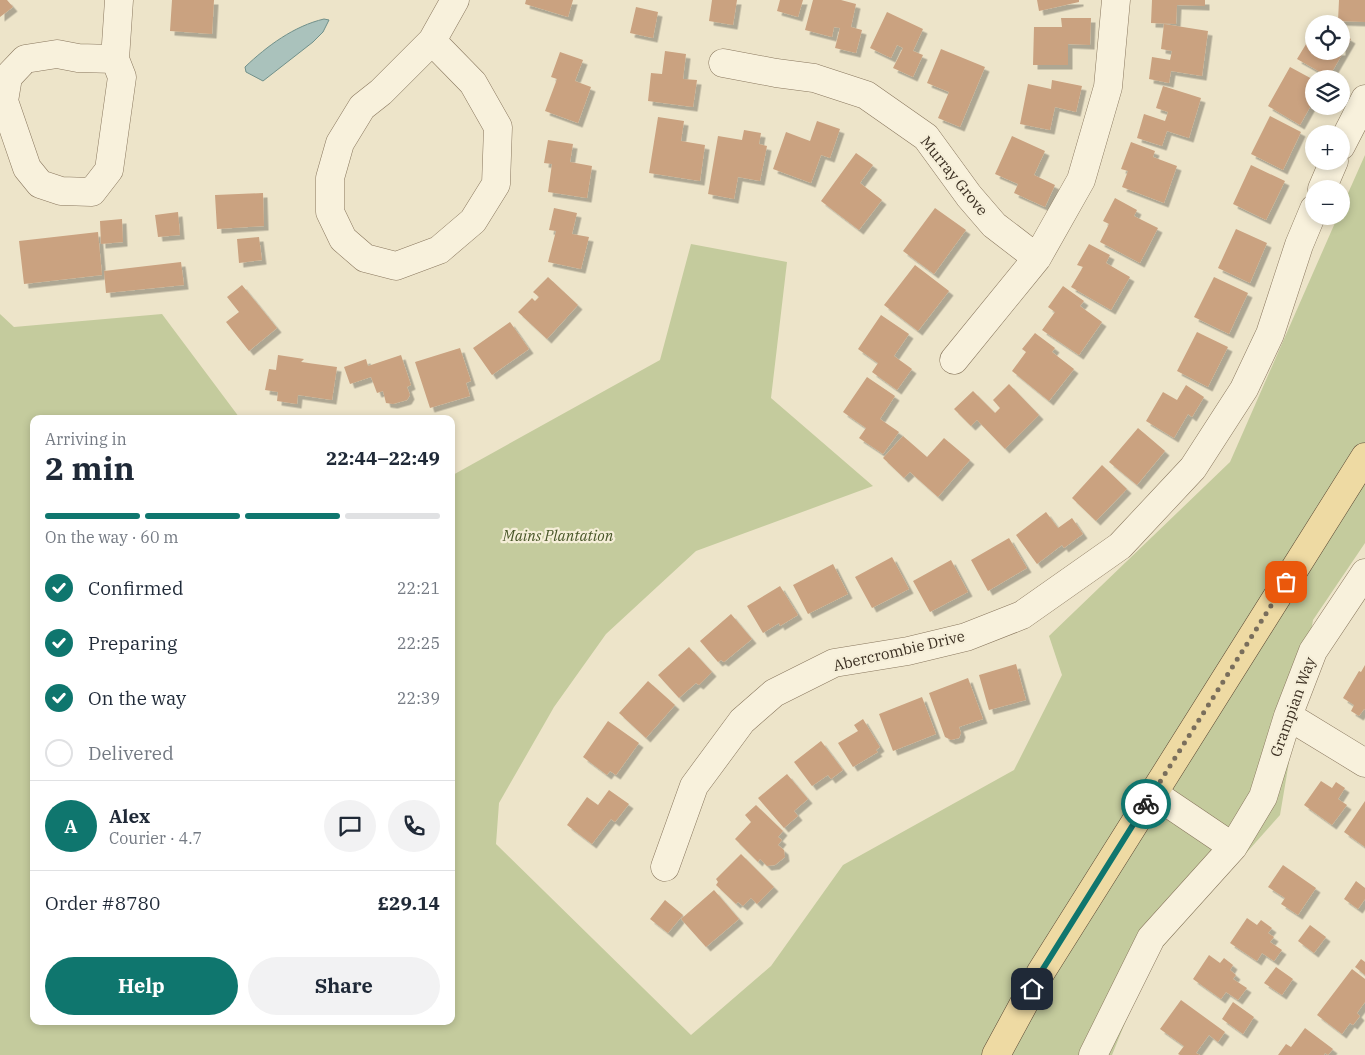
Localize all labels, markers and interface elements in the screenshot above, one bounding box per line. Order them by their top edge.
map controls [1305,15,1350,225]
button: locate [1305,15,1350,60]
button: layers [1305,70,1350,115]
button: + [1305,125,1350,170]
street label: Murray Grove [917,132,992,219]
button: − [1305,180,1350,225]
text: Arriving in [45,429,127,449]
text: 22:44–22:49 [326,446,440,470]
text: 2 min [45,447,135,489]
park label: Mains Plantation [502,526,614,545]
text: On the way · 60 m [45,527,179,547]
pin [1265,561,1307,603]
icon: bag [1272,568,1300,596]
icon: check [45,574,73,602]
text: Confirmed [88,576,183,600]
text: 22:21 [397,578,440,598]
street label: Abercrombie Drive [831,626,966,675]
icon: check [45,629,73,657]
text: Preparing [88,631,177,655]
text: 22:25 [397,633,440,653]
street label: Grampian Way [1266,654,1319,759]
icon: check [45,684,73,712]
text: On the way [88,686,186,710]
text: 22:39 [397,688,440,708]
text: Delivered [88,741,174,765]
courier [1121,779,1171,829]
icon: bike [1132,790,1160,818]
button: chat [324,800,376,852]
button: phone [388,800,440,852]
text: Alex [109,804,150,828]
text: A [64,814,78,838]
text: Courier · 4.7 [109,828,202,848]
text: Order #8780 [45,891,160,915]
text: £29.14 [378,891,440,915]
button: Help [45,957,238,1015]
button: Share [248,957,440,1015]
pin [1011,968,1053,1010]
icon: home [1018,975,1046,1003]

